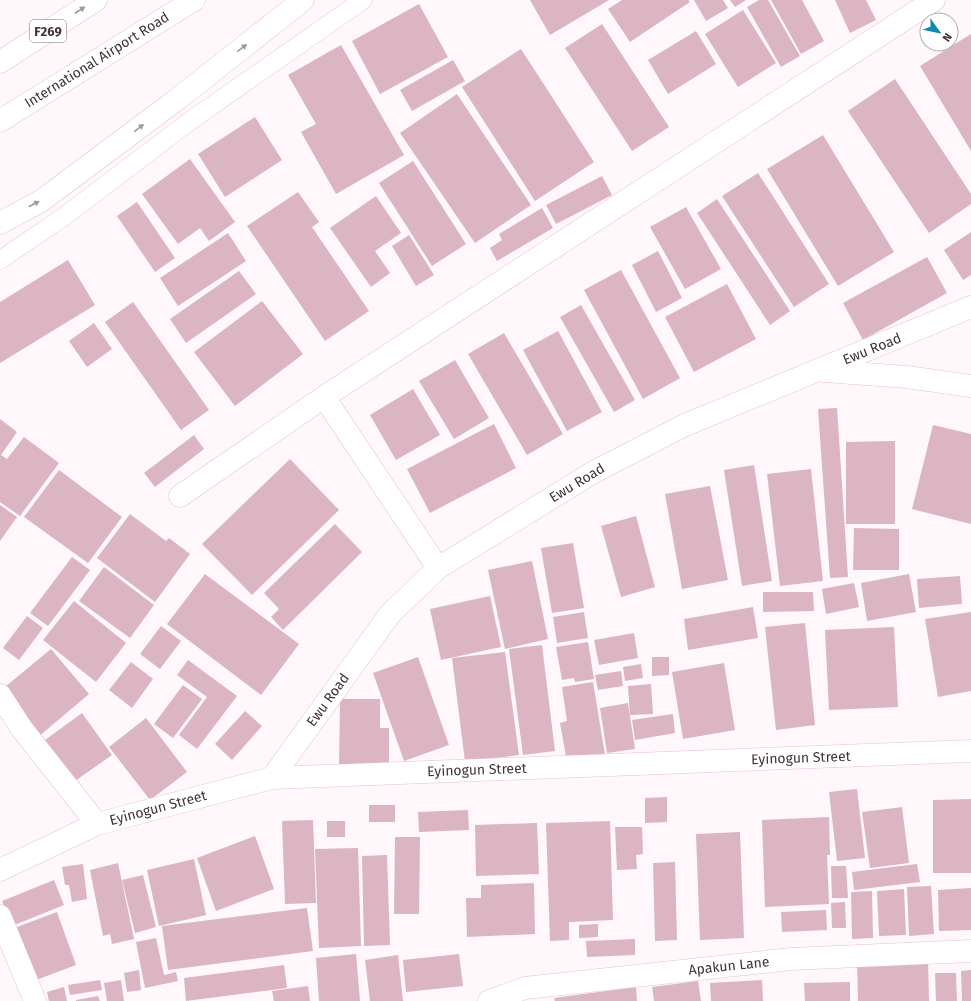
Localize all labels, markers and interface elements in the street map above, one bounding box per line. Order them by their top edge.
one-way arrow [74,7,86,14]
street label: International Airport Road [22,9,172,111]
north arrow [919,12,959,52]
road number: F269 [30,20,66,42]
text: N [940,31,954,44]
one-way arrow [237,44,248,53]
one-way arrow [134,124,145,132]
one-way arrow [29,201,40,208]
street label: Ewu Road [840,330,904,368]
street label: Ewu Road [546,460,608,506]
street label: Ewu Road [303,670,353,730]
street label: Eyinogun Street [751,748,852,768]
street label: Eyinogun Street [427,760,528,780]
street label: Eyinogun Street [108,787,209,829]
street label: Apakun Lane [688,953,770,979]

